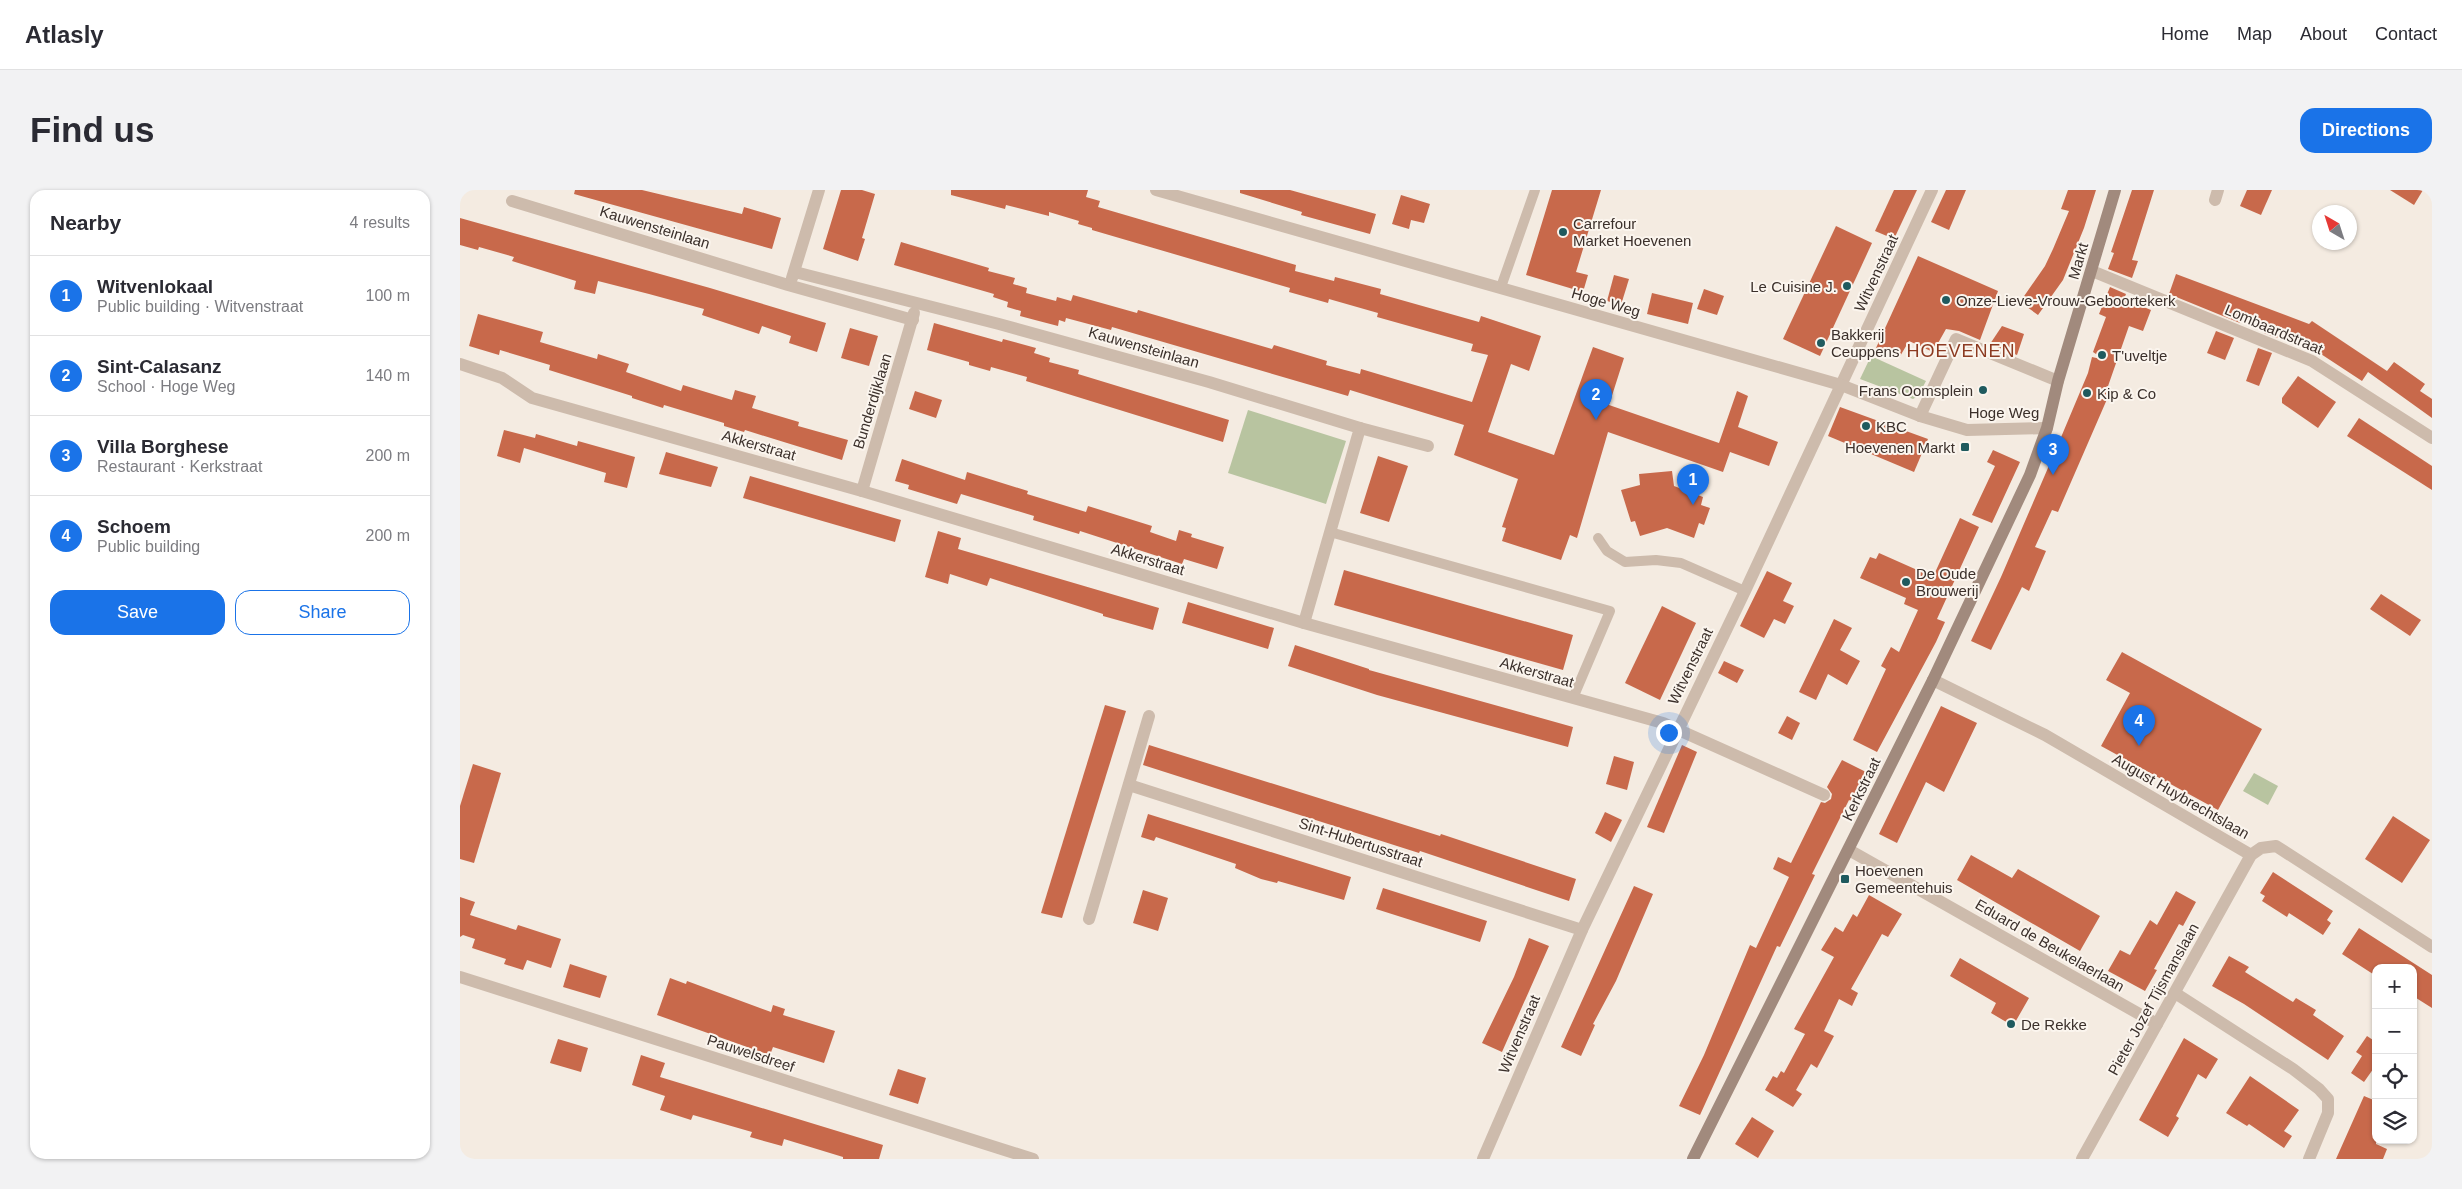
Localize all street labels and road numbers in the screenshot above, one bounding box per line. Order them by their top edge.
street label: Kauwensteinlaan [598,202,712,252]
street label: Witvenstraat [1851,231,1902,314]
street label: Markt [2065,240,2092,281]
street label: Hoge Weg [1570,284,1642,320]
street label: Lombaardstraat [2222,301,2326,358]
street label: Kauwensteinlaan [1087,323,1201,371]
street label: Bunderdijklaan [849,351,895,451]
street label: Hoge Weg [1969,404,2039,421]
street label: Akkerstraat [720,426,799,464]
street label: Akkerstraat [1109,540,1188,578]
street label: Witvenstraat [1664,624,1716,707]
street label: Akkerstraat [1498,653,1577,691]
street label: August Huybrechtslaan [2110,750,2252,842]
street label: Kerkstraat [1838,754,1884,823]
street label: Sint-Hubertusstraat [1297,814,1426,870]
street label: Eduard de Beukelaerlaan [1972,895,2128,995]
street label: Pieter Jozef Tijsmanslaan [2104,920,2202,1078]
street label: Witvenstraat [1495,992,1543,1076]
street label: Pauwelsdreef [705,1031,798,1075]

